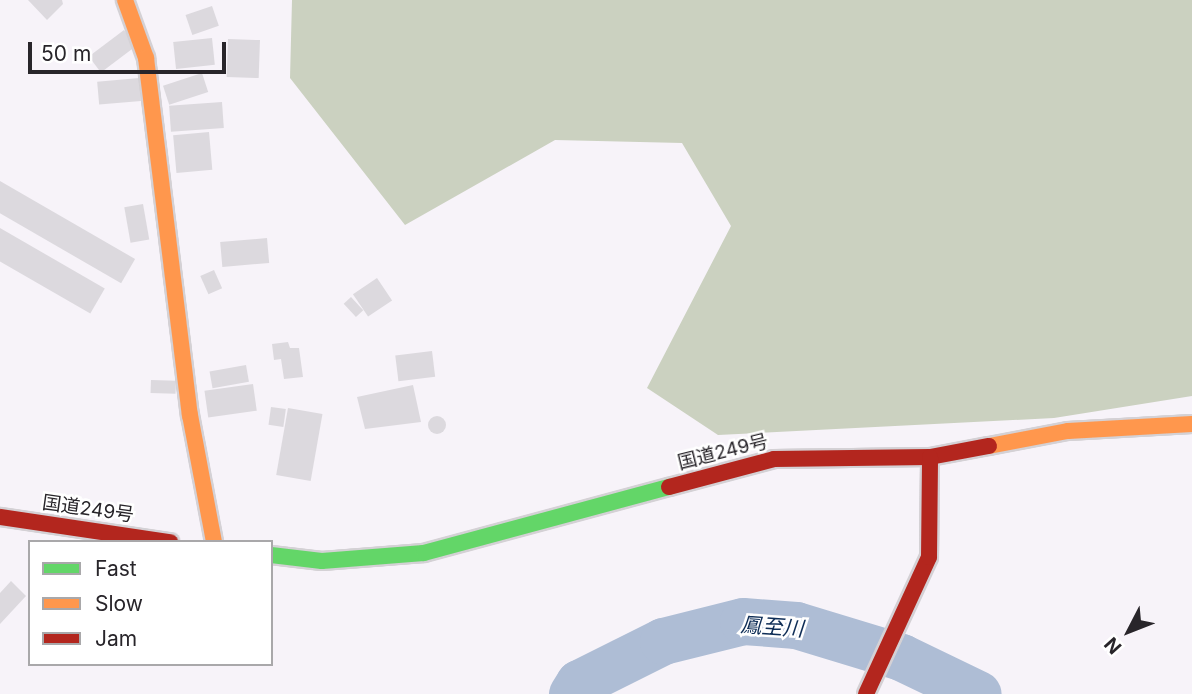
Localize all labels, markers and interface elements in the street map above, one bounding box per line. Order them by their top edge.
scale bar [32,28,229,72]
text: 50 m [41,41,91,66]
street label: 国道249号 [675,430,771,474]
street label: 国道249号 [41,491,135,527]
legend [28,540,273,666]
text: Fast [95,556,137,581]
text: Slow [95,591,143,616]
north arrow [1094,596,1164,666]
water label: 鳳至川 [740,612,804,642]
text: Jam [95,626,137,651]
text: N [1100,632,1126,658]

